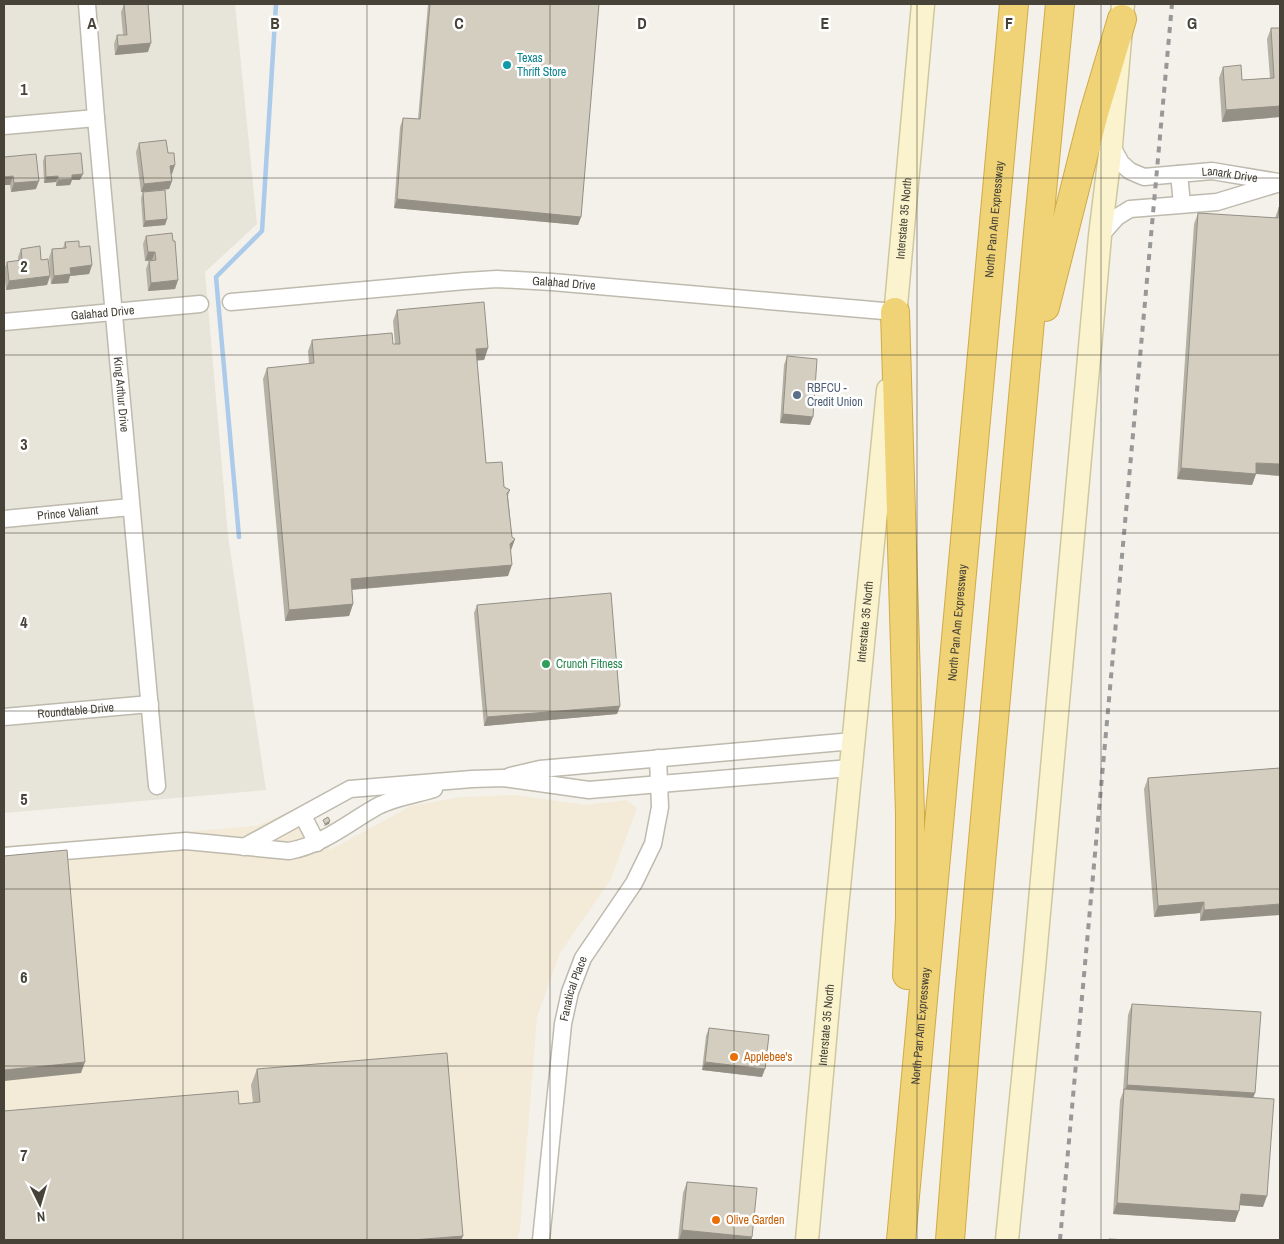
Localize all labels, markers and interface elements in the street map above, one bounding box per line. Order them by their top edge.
text: A [87,12,97,34]
text: B [270,12,280,34]
text: C [454,12,464,34]
text: D [637,12,647,34]
text: E [821,12,830,34]
text: F [1005,12,1013,34]
text: G [1187,12,1197,34]
place label: Texas Thrift Store [517,50,566,80]
marker: Texas Thrift Store [501,59,513,71]
text: 1 [20,78,28,100]
street label: North Pan Am Expressway [981,160,1008,278]
street label: Lanark Drive [1201,163,1259,186]
street label: Interstate 35 North [892,177,915,260]
text: 2 [20,255,28,277]
street label: Galahad Drive [532,273,596,294]
street label: Galahad Drive [70,302,135,324]
street label: King Arthur Drive [110,356,133,433]
place label: RBFCU - Credit Union [807,380,863,410]
marker: RBFCU - Credit Union [791,389,803,401]
text: 3 [20,433,28,455]
street label: Prince Valiant [36,502,99,524]
street label: North Pan Am Expressway [944,563,971,682]
street label: Interstate 35 North [853,580,877,663]
text: 4 [20,611,28,633]
place label: Crunch Fitness [556,656,623,672]
marker: Crunch Fitness [540,658,552,670]
street label: Roundtable Drive [37,699,115,722]
text: 5 [20,788,28,810]
street label: Fanatical Place [556,954,591,1023]
text: 6 [20,966,28,988]
street label: North Pan Am Expressway [907,967,934,1085]
street label: Interstate 35 North [815,983,838,1066]
place label: Applebee's [743,1049,792,1065]
marker: Applebee's [728,1051,740,1063]
text: 7 [20,1144,28,1166]
north arrow [15,1179,65,1229]
text: N [36,1208,46,1226]
place label: Olive Garden [726,1212,785,1228]
marker: Olive Garden [710,1214,722,1226]

